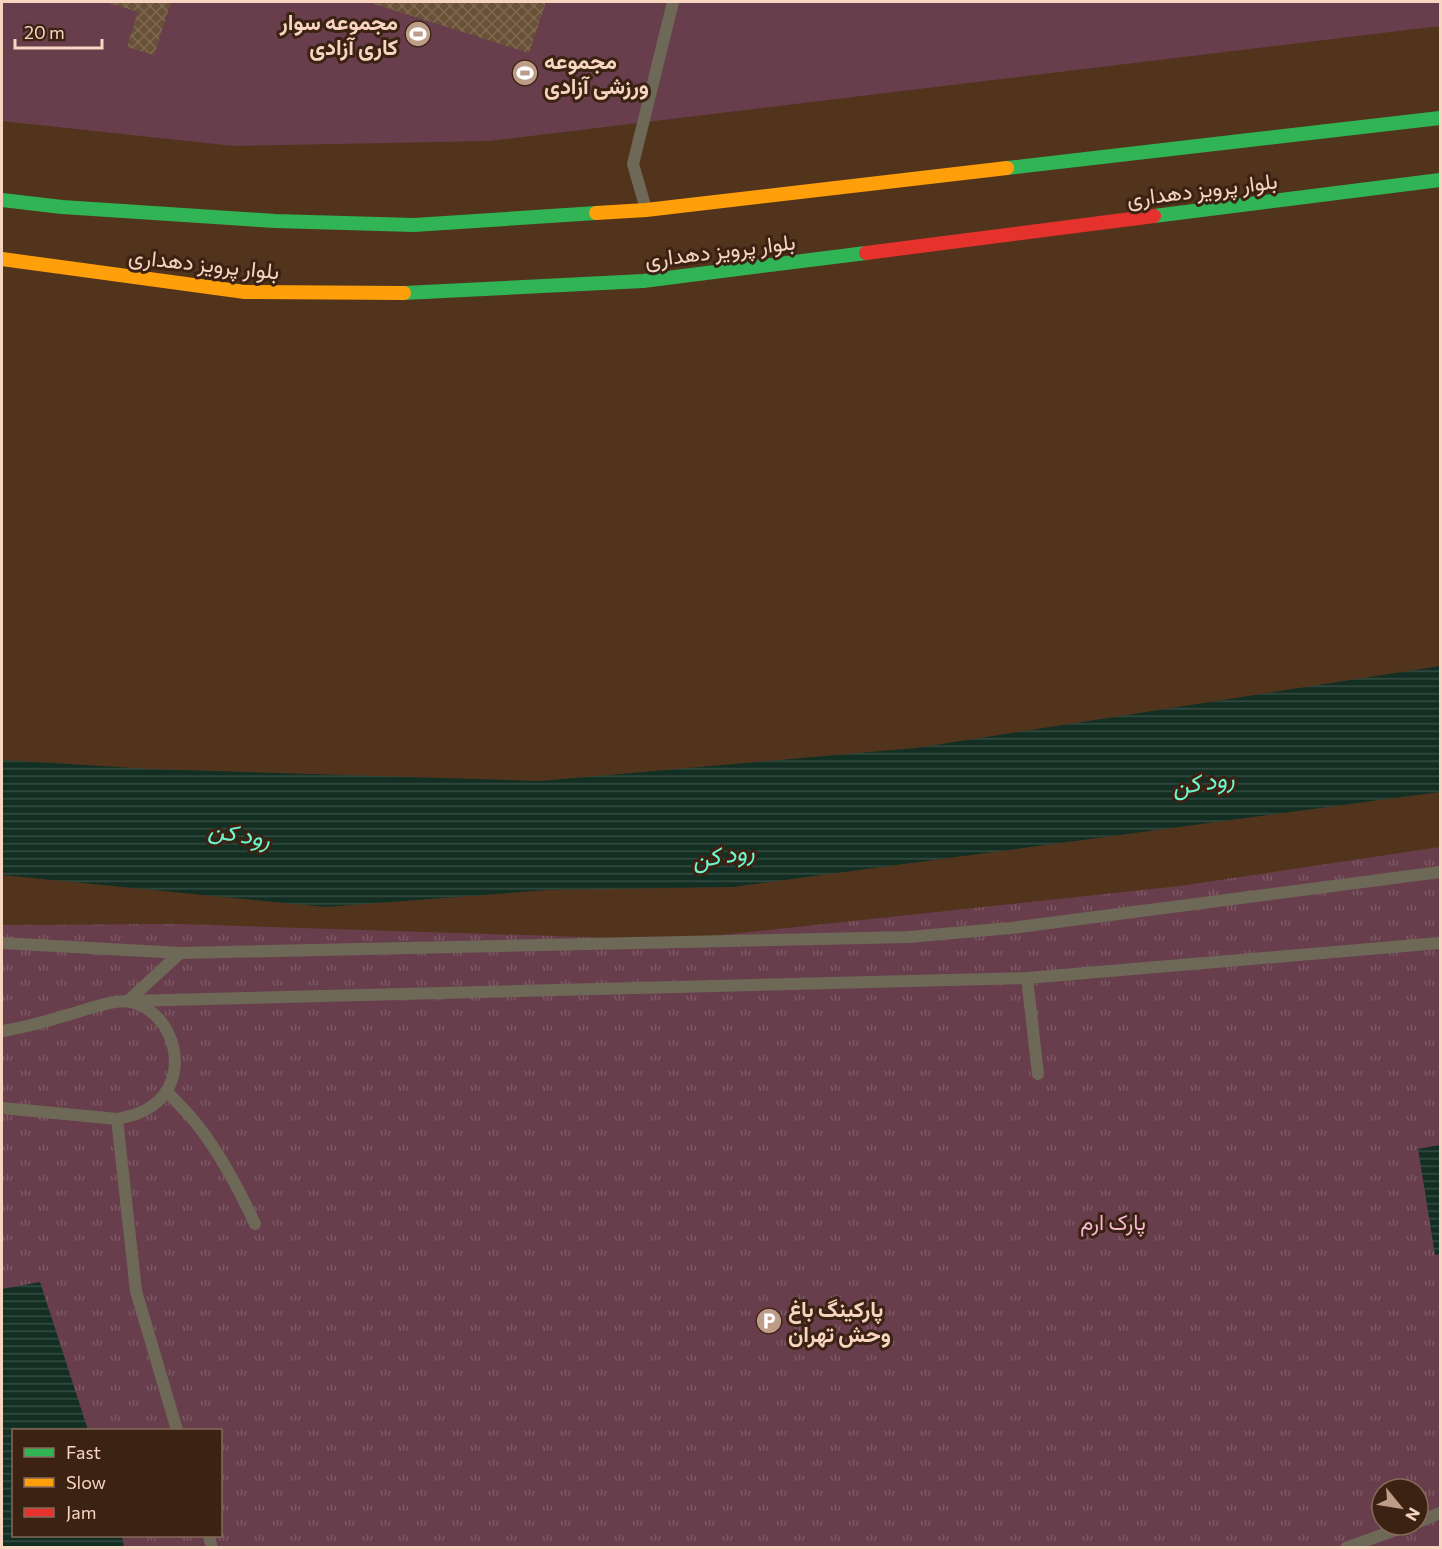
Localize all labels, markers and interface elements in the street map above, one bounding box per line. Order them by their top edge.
place label: مجموعه سوار کاری آزادی [279,8,398,61]
scale bar [15,12,102,50]
sports icon: مجموعه سوار کاری آزادی [403,19,433,49]
text: 20 m [24,21,65,43]
place label: مجموعه ورزشی آزادی [544,47,649,100]
sports icon: مجموعه ورزشی آزادی [510,58,540,88]
street label: بلوار پرویز دهداری [1125,166,1279,214]
street label: بلوار پرویز دهداری [643,227,797,275]
street label: بلوار پرویز دهداری [127,242,281,286]
water label: رود کن [1170,762,1236,802]
water label: رود کن [206,813,273,855]
water label: رود کن [690,835,756,875]
park label: پارک ارم [1080,1208,1146,1237]
place label: پارکینگ باغ وحش تهران [788,1295,891,1348]
parking icon: پارکینگ باغ وحش تهران [754,1306,784,1336]
legend [12,1429,222,1537]
text: Fast [66,1441,101,1463]
text: Slow [66,1471,106,1493]
north arrow [1370,1477,1430,1537]
text: Jam [66,1501,96,1523]
text: N [1402,1505,1425,1525]

